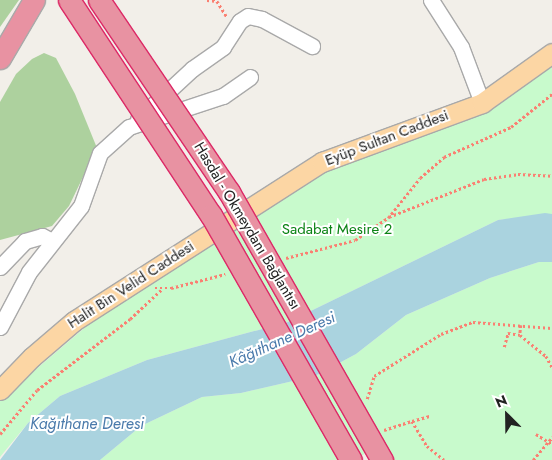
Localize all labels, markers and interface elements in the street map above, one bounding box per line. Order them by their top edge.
street label: Eyüp Sultan Caddesi [323,106,451,170]
street label: Hasdal - Okmeydanı Bağlantısı [190,139,304,313]
park label: Sadabat Mesire 2 [282,221,392,239]
street label: Halit Bin Velid Caddesi [64,237,198,333]
water label: Kâğıthane Deresi [226,308,338,372]
north arrow [482,390,532,440]
text: N [492,390,510,413]
water label: Kağıthane Deresi [30,414,144,434]

